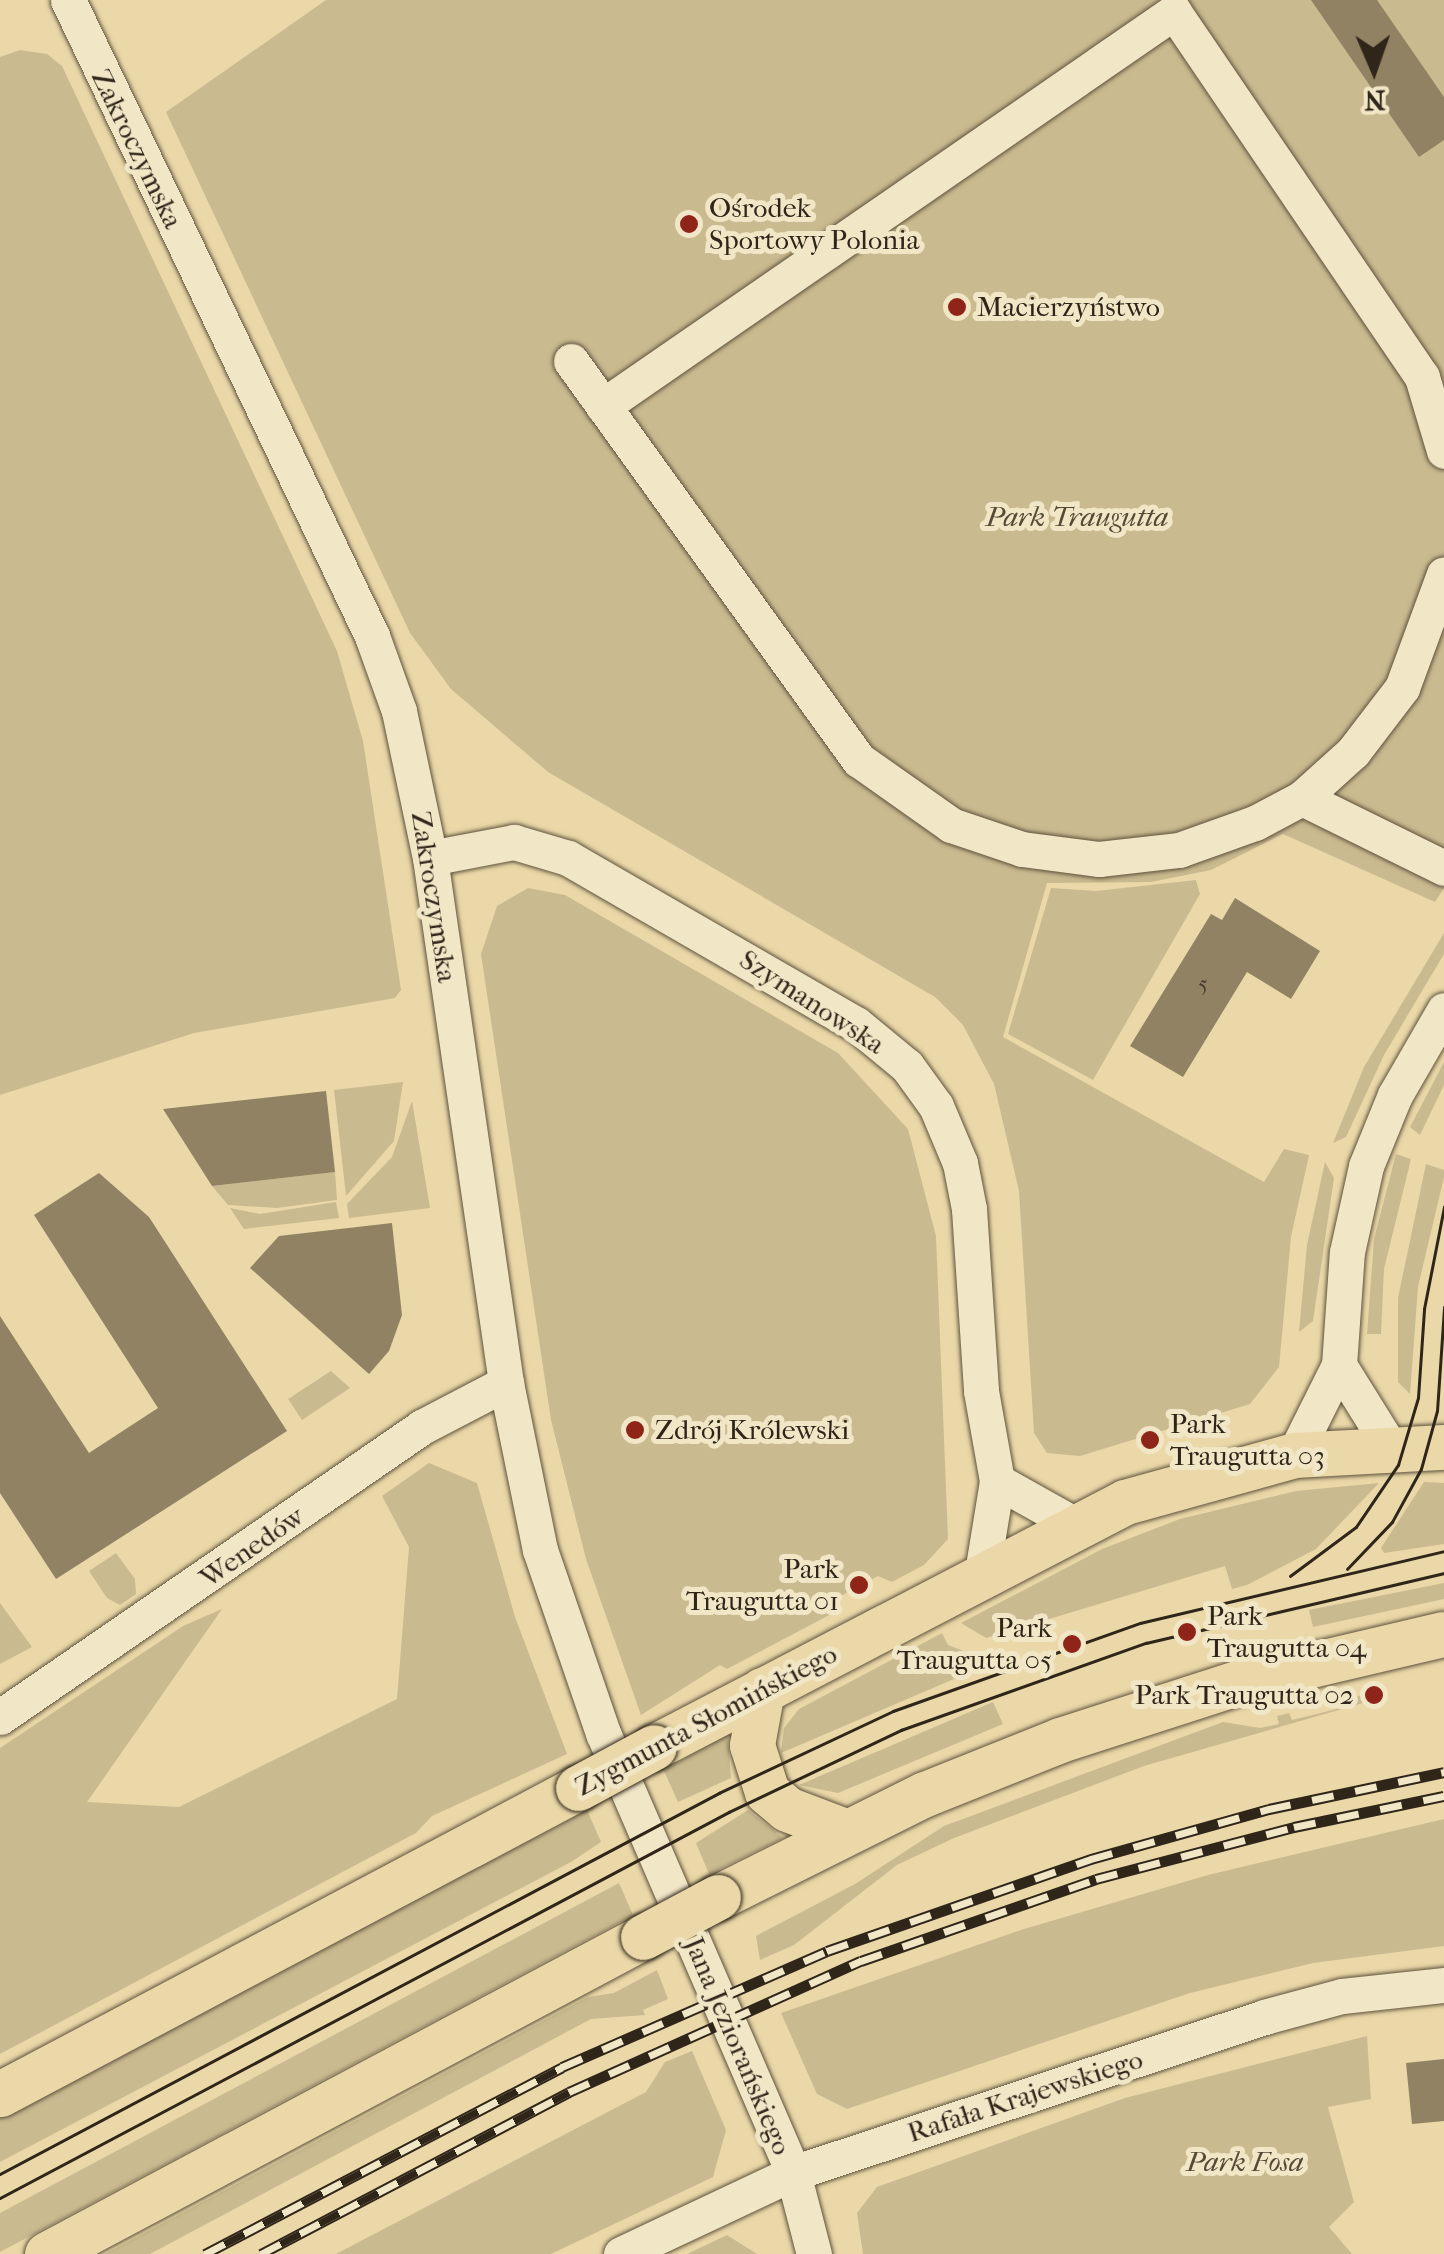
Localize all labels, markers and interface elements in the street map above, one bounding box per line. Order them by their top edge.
north arrow [1324,20,1424,120]
street label: Zakroczymska [84,64,190,234]
text: N [1364,84,1386,117]
place label: Ośrodek Sportowy Polonia [709,191,919,257]
marker: Ośrodek Sportowy Polonia [678,213,700,235]
place label: Macierzyństwo [977,290,1160,324]
marker: Macierzyństwo [946,296,968,318]
park label: Park Traugutta [986,500,1168,534]
street label: Zakroczymska [404,809,464,985]
street label: Szymanowska [733,943,891,1061]
house number: 5 [1198,972,1208,998]
place label: Park Traugutta 03 [1170,1407,1325,1473]
place label: Zdrój Królewski [655,1413,849,1447]
marker: Zdrój Królewski [624,1419,646,1441]
marker: Park Traugutta 03 [1139,1429,1161,1451]
street label: Wenedów [194,1499,310,1595]
place label: Park Traugutta 01 [686,1552,839,1618]
marker: Park Traugutta 01 [848,1574,870,1596]
place label: Park Traugutta 04 [1207,1599,1366,1665]
place label: Park Traugutta 05 [897,1611,1052,1677]
marker: Park Traugutta 04 [1176,1621,1198,1643]
marker: Park Traugutta 05 [1061,1633,1083,1655]
street label: Zygmunta Słomińskiego [569,1637,843,1803]
place label: Park Traugutta 02 [1135,1678,1354,1712]
marker: Park Traugutta 02 [1363,1684,1385,1706]
street label: Jana Jeziorańskiego [677,1932,799,2160]
street label: Rafała Krajewskiego [903,2042,1147,2150]
park label: Park Fosa [1186,2145,1304,2179]

